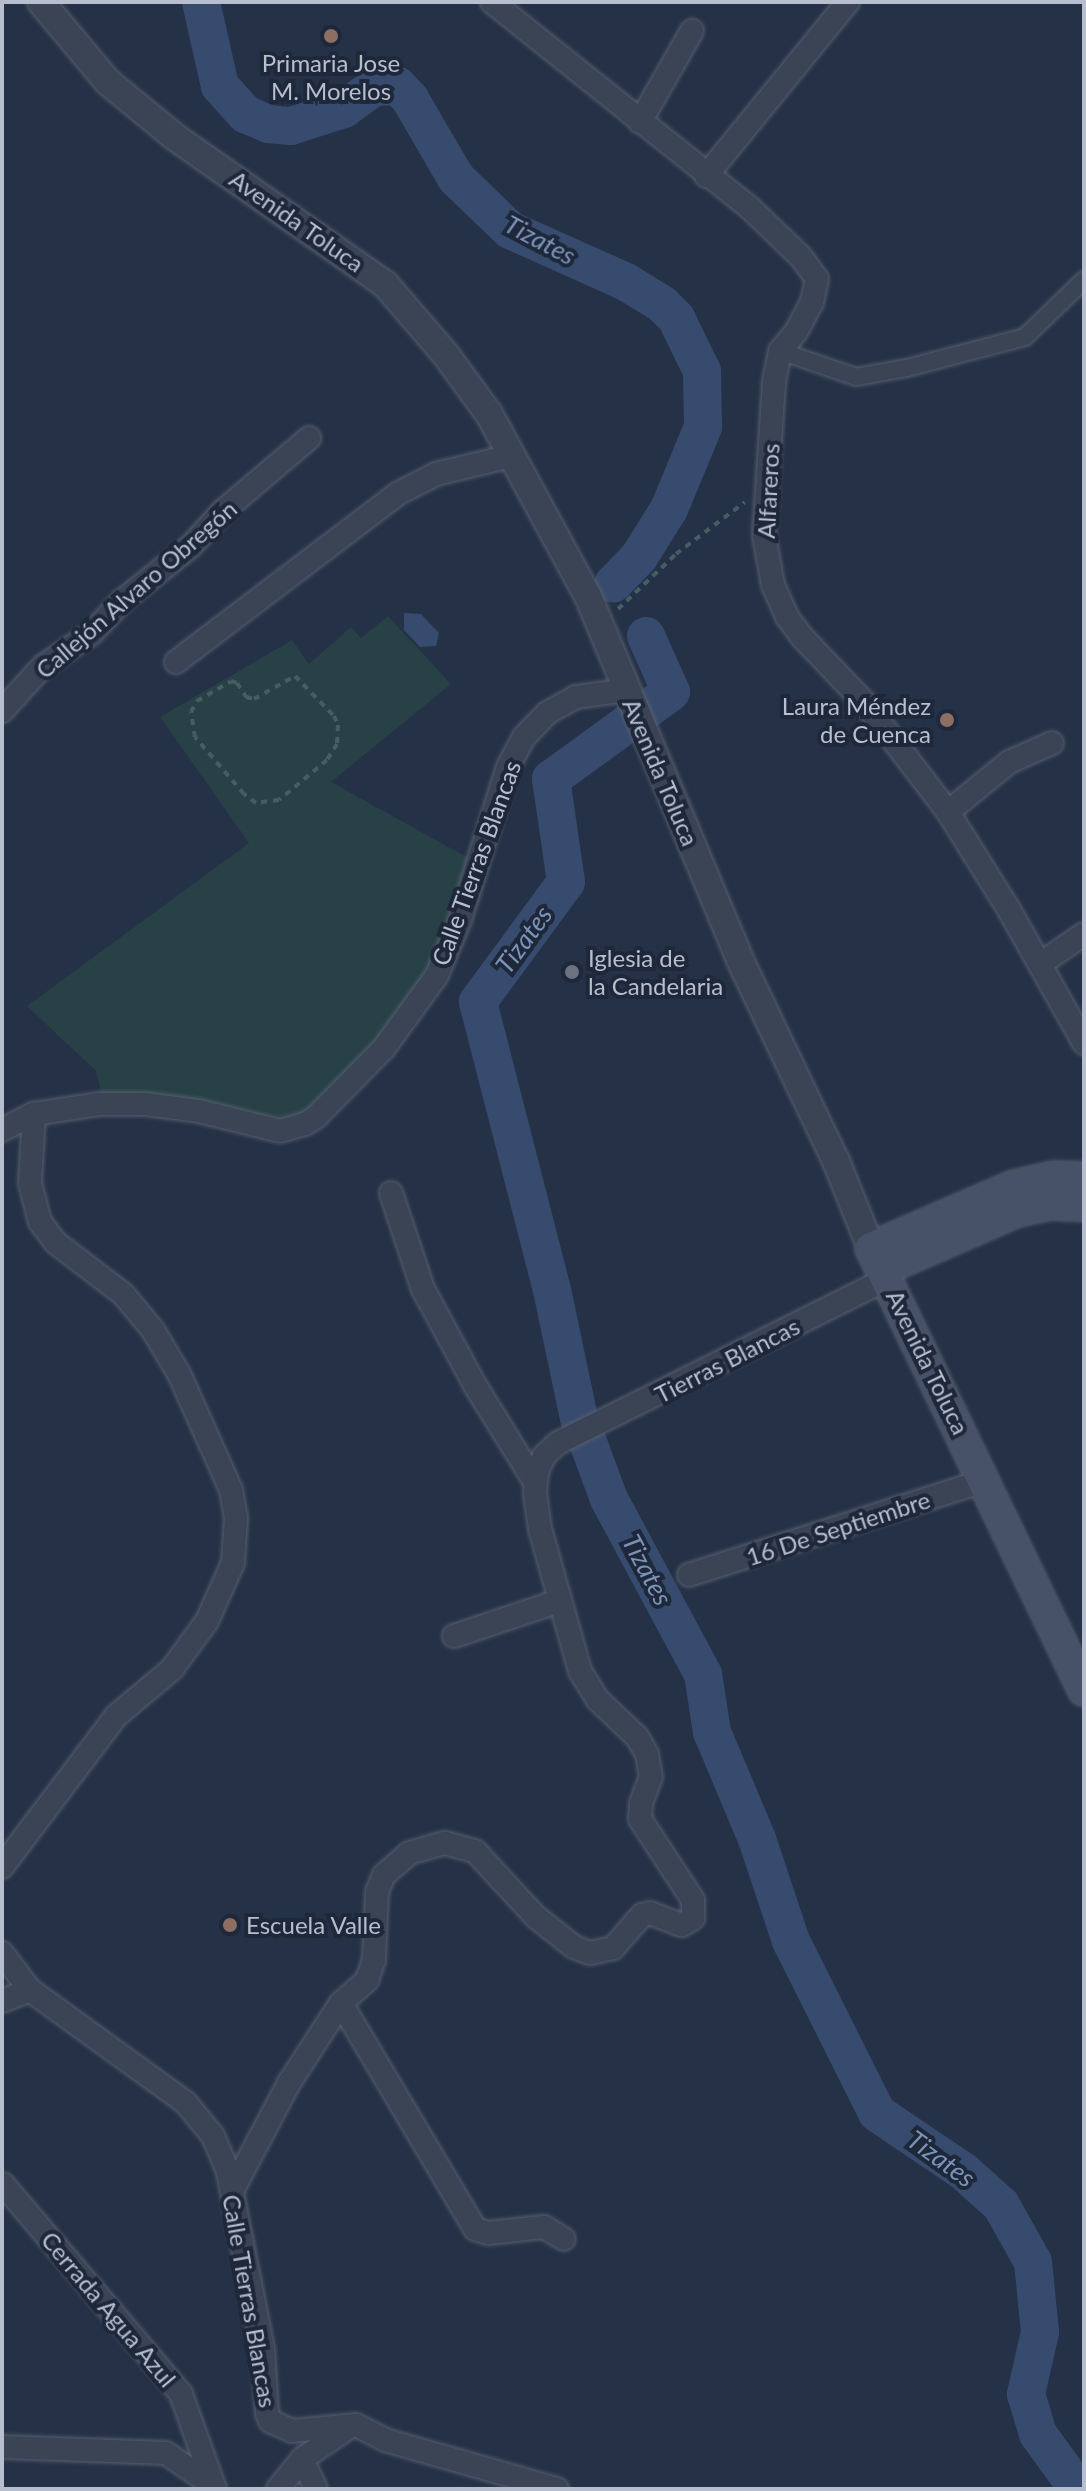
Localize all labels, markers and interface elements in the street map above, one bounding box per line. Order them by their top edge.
marker: Primaria Jose M. Morelos [322,27,340,45]
place label: Primaria Jose M. Morelos [261,49,401,105]
street label: Avenida Toluca [224,164,370,278]
water label: Tizates [499,208,581,272]
street label: Alfareros [751,443,785,539]
street label: Callejón Alvaro Obregón [29,494,243,684]
place label: Laura Méndez de Cuenca [782,692,931,748]
street label: Avenida Toluca [617,694,705,850]
marker: Laura Méndez de Cuenca [938,711,956,729]
street label: Calle Tierras Blancas [425,756,527,970]
water label: Tizates [489,900,559,980]
place label: Iglesia de la Candelaria [588,944,723,1000]
marker: Iglesia de la Candelaria [563,963,581,981]
street label: Avenida Toluca [880,1285,976,1439]
street label: Tierras Blancas [650,1311,804,1409]
street label: 16 De Septiembre [743,1485,933,1571]
water label: Tizates [615,1529,679,1611]
place label: Escuela Valle [246,1911,382,1939]
marker: Escuela Valle [221,1916,239,1934]
water label: Tizates [901,2124,981,2194]
street label: Calle Tierras Blancas [217,2192,283,2410]
street label: Cerrada Agua Azul [35,2225,183,2393]

